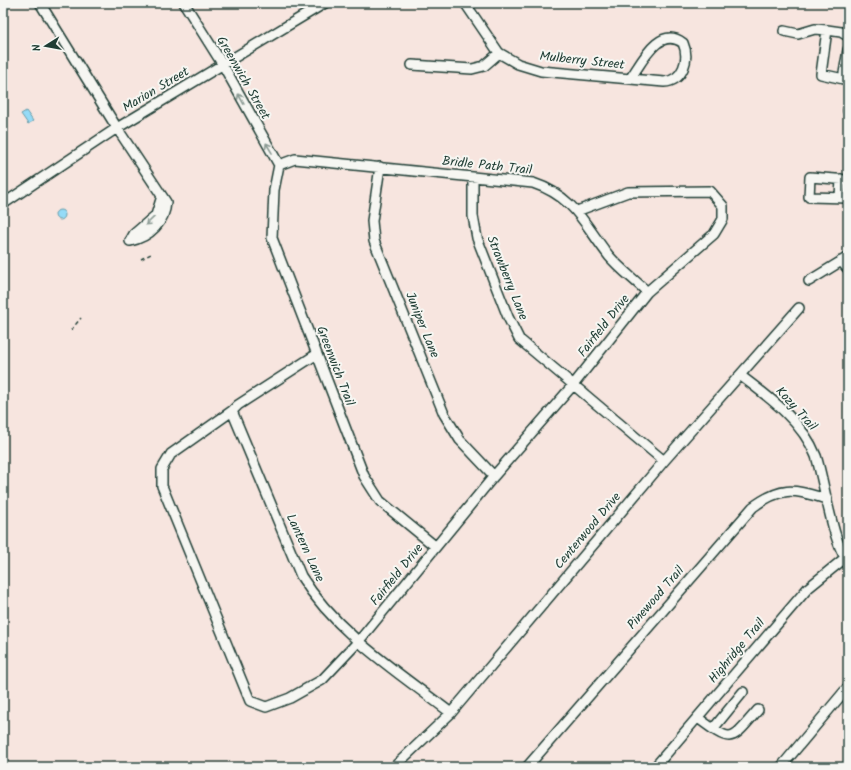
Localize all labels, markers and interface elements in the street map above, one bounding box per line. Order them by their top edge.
north arrow [26,26,66,66]
street label: Greenwich Street [210,32,276,125]
text: N [28,43,47,53]
street label: Mulberry Street [539,46,626,76]
street label: Marion Street [119,61,194,118]
one-way arrow [237,93,244,105]
one-way arrow [265,142,273,154]
street label: Bridle Path Trail [441,151,533,181]
one-way arrow [145,216,155,226]
street label: Strawberry Lane [480,233,534,324]
street label: Juniper Lane [399,289,445,361]
street label: Fairfield Drive [573,290,635,362]
street label: Greenwich Trail [310,323,360,409]
street label: Kozy Trail [770,382,822,436]
street label: Centerwood Drive [549,488,627,574]
street label: Lantern Lane [280,510,330,586]
street label: Fairfield Drive [365,539,429,611]
street label: Pinewood Trail [622,561,690,635]
street label: Highridge Trail [703,614,771,688]

